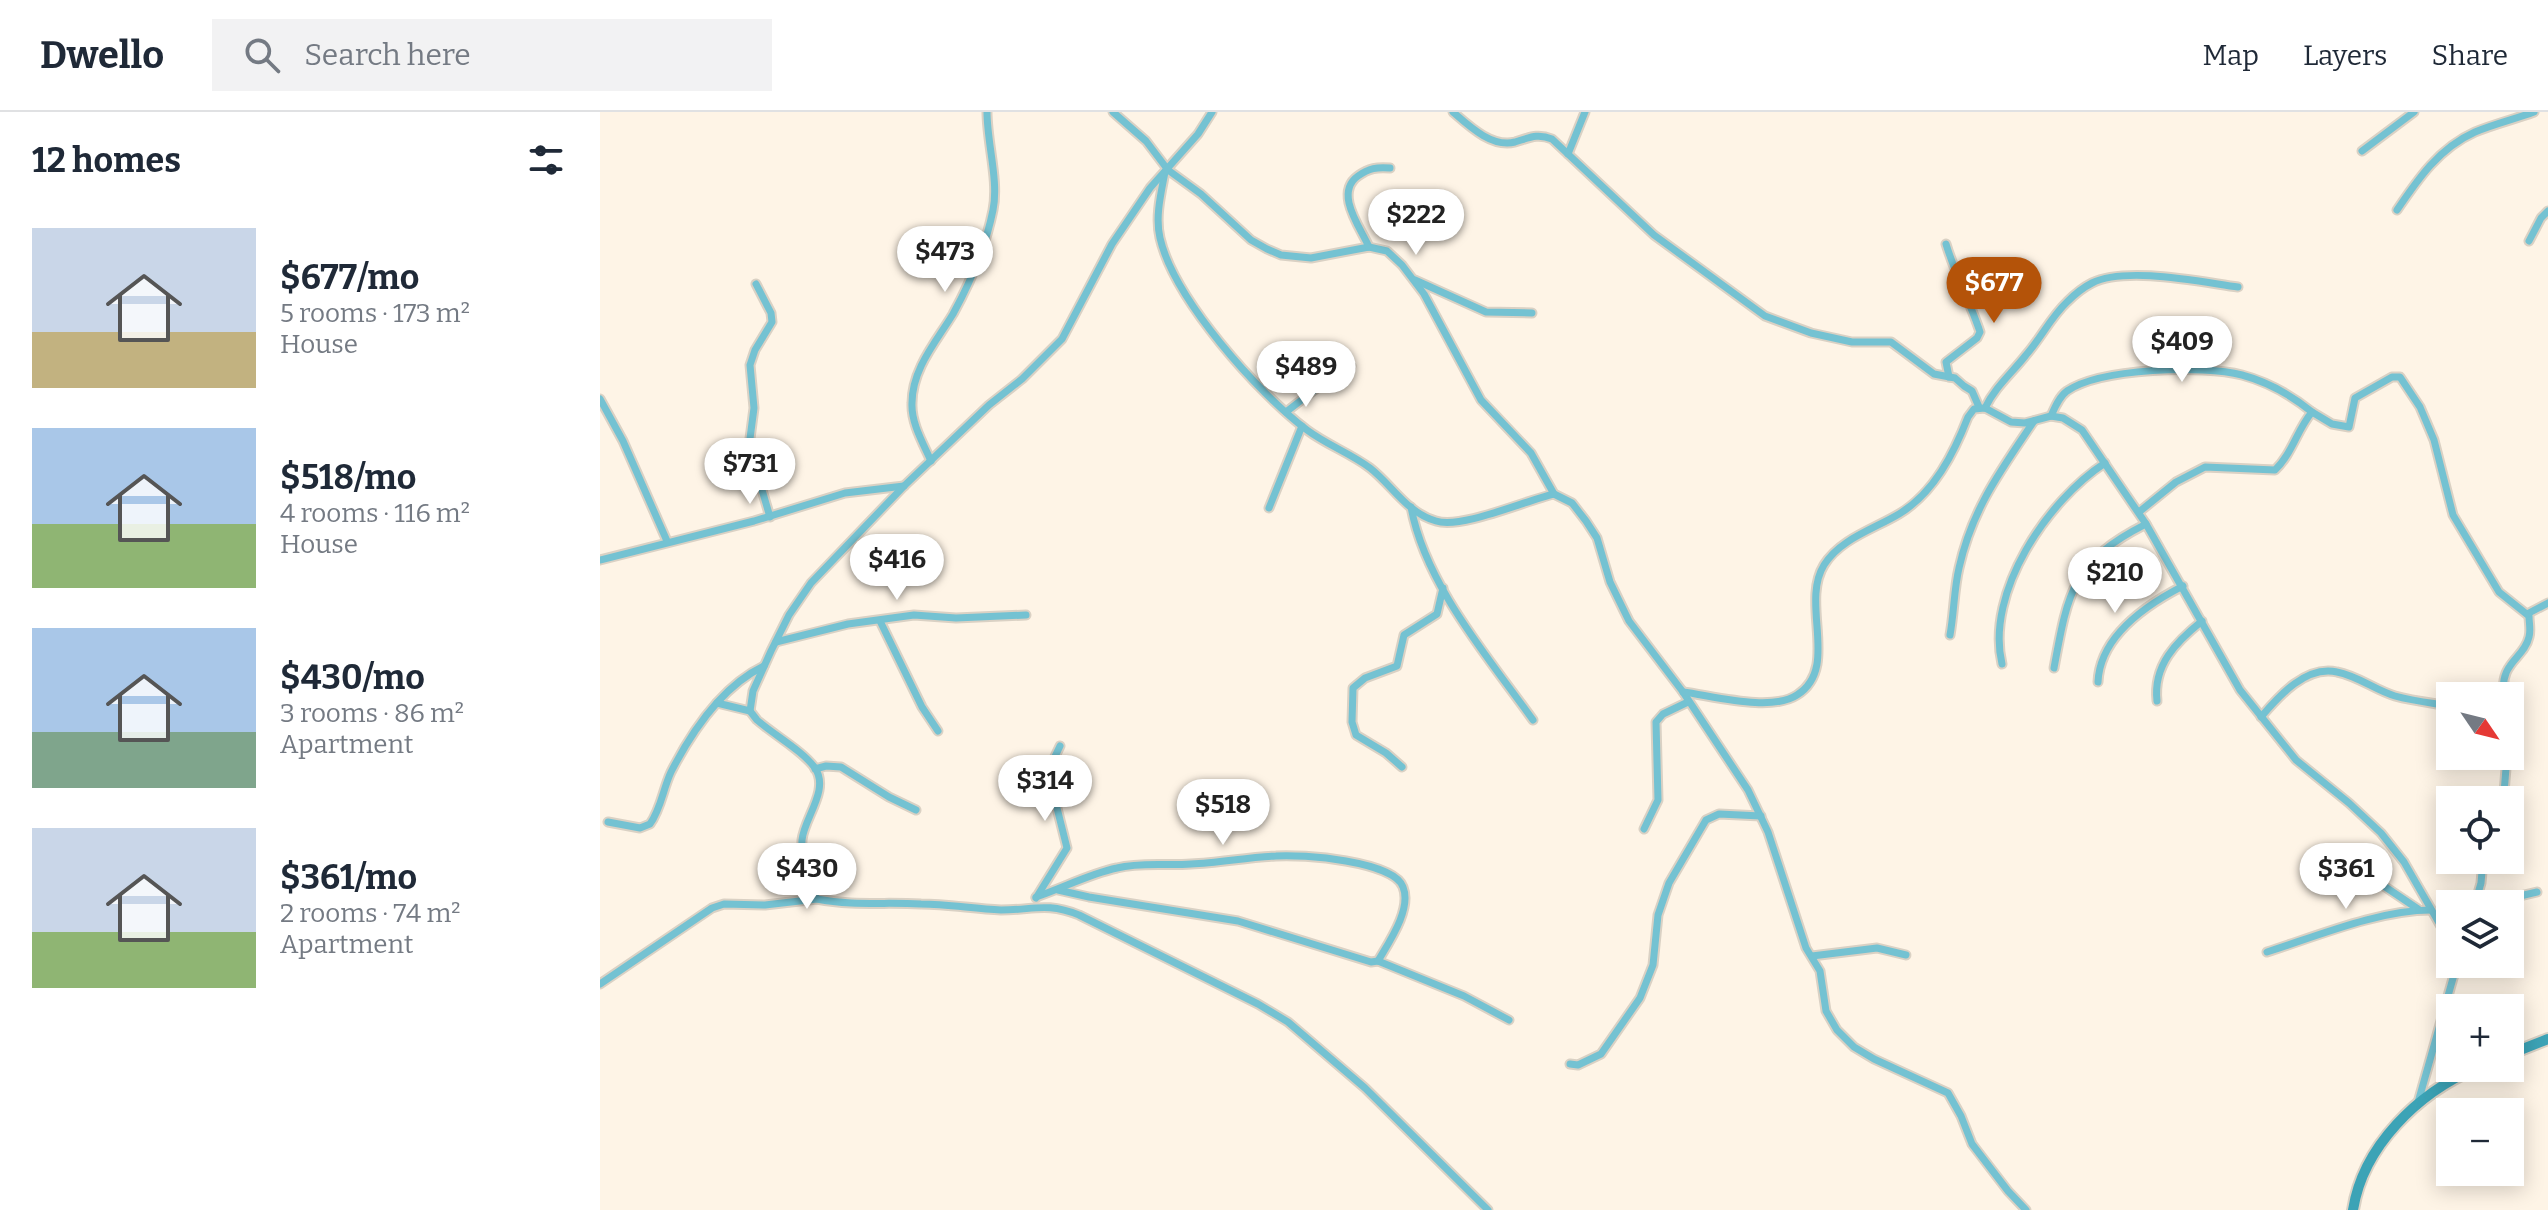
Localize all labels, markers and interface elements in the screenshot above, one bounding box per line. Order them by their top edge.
search box [212,19,772,91]
text: Dwello [40,32,164,78]
icon: search [240,33,284,77]
text: Search here [304,37,471,73]
text: Map [2202,39,2259,72]
text: Layers [2303,39,2387,72]
text: Share [2431,39,2508,72]
icon: filters [524,138,568,182]
text: 12 homes [32,140,181,181]
pin: $222 [1369,189,1463,257]
text: $222 [1386,199,1446,230]
pin: $473 [898,226,992,294]
text: $473 [915,236,975,267]
text: $677/mo [280,257,419,298]
pin: $677 [1947,257,2041,325]
icon: home [96,260,192,356]
text: $677 [1965,267,2023,298]
text: 5 rooms · 173 m² [280,298,470,329]
pin: $409 [2135,316,2229,384]
text: $409 [2150,326,2214,357]
text: House [280,329,358,360]
pin: $489 [1259,341,1353,409]
text: $489 [1275,351,1337,382]
pin: $731 [703,438,797,506]
text: $731 [722,448,778,479]
text: $518/mo [280,457,416,498]
icon: home [96,460,192,556]
text: 4 rooms · 116 m² [280,498,470,529]
text: House [280,529,358,560]
pin: $416 [850,534,944,602]
text: $416 [868,544,926,575]
pin: $210 [2068,547,2162,615]
text: $210 [2086,557,2144,588]
text: $430/mo [280,657,425,698]
icon: home [96,660,192,756]
north arrow [2436,682,2524,770]
map controls [2436,682,2524,1186]
text: 3 rooms · 86 m² [280,698,464,729]
text: Apartment [280,729,413,760]
pin: $314 [998,755,1092,823]
text: $314 [1016,765,1074,796]
pin: $518 [1176,779,1270,847]
button: locate [2436,786,2524,874]
text: $518 [1195,789,1251,820]
pin: $430 [760,843,854,911]
pin: $361 [2299,843,2393,911]
text: $430 [775,853,839,884]
text: $361 [2318,853,2374,884]
text: $361/mo [280,857,417,898]
icon: home [96,860,192,956]
button: layers [2436,890,2524,978]
text: 2 rooms · 74 m² [280,898,460,929]
text: Apartment [280,929,413,960]
button: + [2436,994,2524,1082]
button: − [2436,1098,2524,1186]

